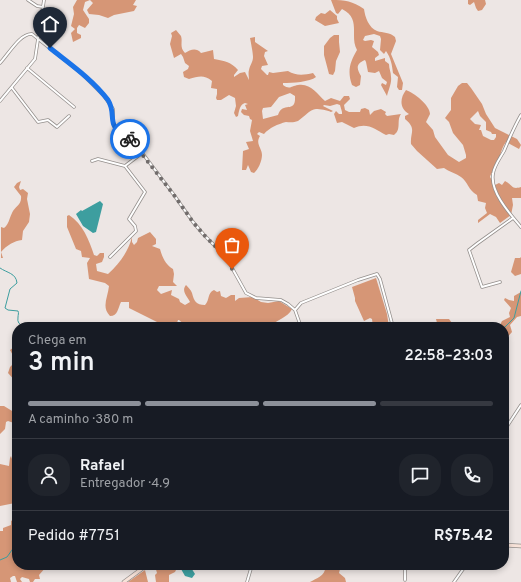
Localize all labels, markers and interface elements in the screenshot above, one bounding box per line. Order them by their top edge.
pin [33,7.0,67,48]
icon: home [39,13,61,35]
courier [110,119,150,159]
icon: bike [119,128,141,150]
pin [215,228,249,269]
icon: bag [221,234,243,256]
text: Chega em [28,333,87,349]
text: 3 min [28,347,95,380]
text: 22:58–23:03 [405,347,493,366]
text: A caminho · 380 m [28,412,133,428]
button: person [28,454,70,496]
button: chat [399,454,441,496]
button: phone [451,454,493,496]
text: Rafael [80,457,125,476]
text: Entregador · 4.9 [80,476,170,492]
text: Pedido #7751 [28,527,120,546]
text: R$75.42 [434,527,493,546]

